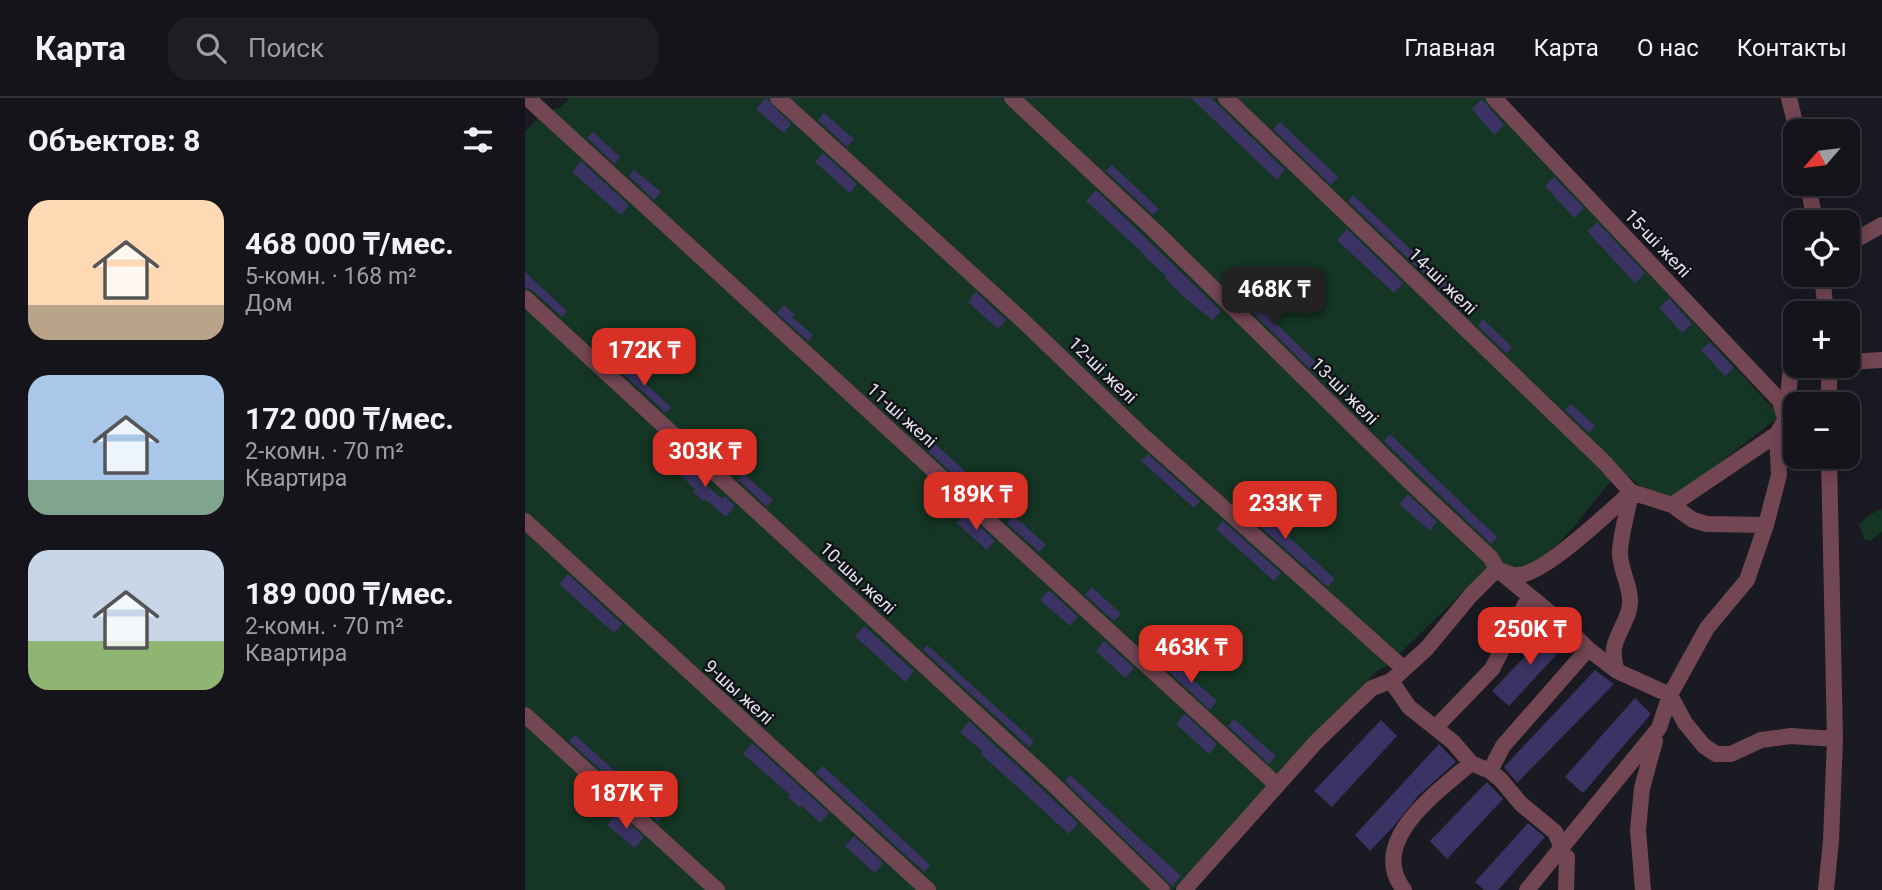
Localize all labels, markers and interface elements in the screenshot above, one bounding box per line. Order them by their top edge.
search box [168,17,658,80]
text: Карта [35,29,126,68]
icon: search [192,29,230,67]
text: Поиск [248,33,324,63]
text: Главная [1404,34,1495,62]
text: Карта [1533,34,1599,62]
text: О нас [1637,34,1699,62]
text: Контакты [1737,34,1847,62]
north arrow [1783,119,1860,196]
map controls [1783,119,1860,469]
icon: filters [459,121,497,159]
text: Объектов: 8 [28,123,200,158]
street label: 15-ші желі [1620,205,1696,281]
button: locate [1783,210,1860,287]
text: 468 000 ₸/мес. [245,226,454,261]
icon: home [84,228,168,312]
street label: 14-ші желі [1405,243,1481,319]
text: 5-комн. · 168 m² [245,263,417,290]
pin: 468K ₸ [1217,268,1331,327]
text: 468K ₸ [1238,276,1310,303]
text: Дом [245,290,292,317]
button: + [1783,301,1860,378]
pin: 172K ₸ [587,328,701,388]
street label: 12-ші желі [1065,332,1141,408]
text: 172K ₸ [608,337,680,364]
street label: 13-ші желі [1307,353,1383,429]
street label: 11-ші желі [863,378,941,452]
button: − [1783,392,1860,469]
text: 172 000 ₸/мес. [245,401,454,436]
icon: home [84,403,168,487]
pin: 303K ₸ [648,430,762,489]
text: 2-комн. · 70 m² [245,438,404,465]
text: 303K ₸ [669,438,741,465]
text: Квартира [245,465,347,492]
pin: 189K ₸ [919,472,1033,532]
text: 189K ₸ [940,481,1012,508]
pin: 233K ₸ [1228,482,1342,541]
text: 233K ₸ [1249,490,1321,517]
street label: 10-шы желі [816,538,900,618]
text: 189 000 ₸/мес. [245,576,454,611]
icon: home [84,578,168,662]
pin: 250K ₸ [1473,608,1587,667]
text: 2-комн. · 70 m² [245,613,404,640]
text: 250K ₸ [1494,616,1566,643]
pin: 463K ₸ [1134,626,1248,685]
text: 463K ₸ [1155,634,1227,661]
text: Квартира [245,640,347,667]
street label: 9-шы желі [700,655,778,729]
pin: 187K ₸ [569,772,683,831]
text: 187K ₸ [590,780,662,807]

